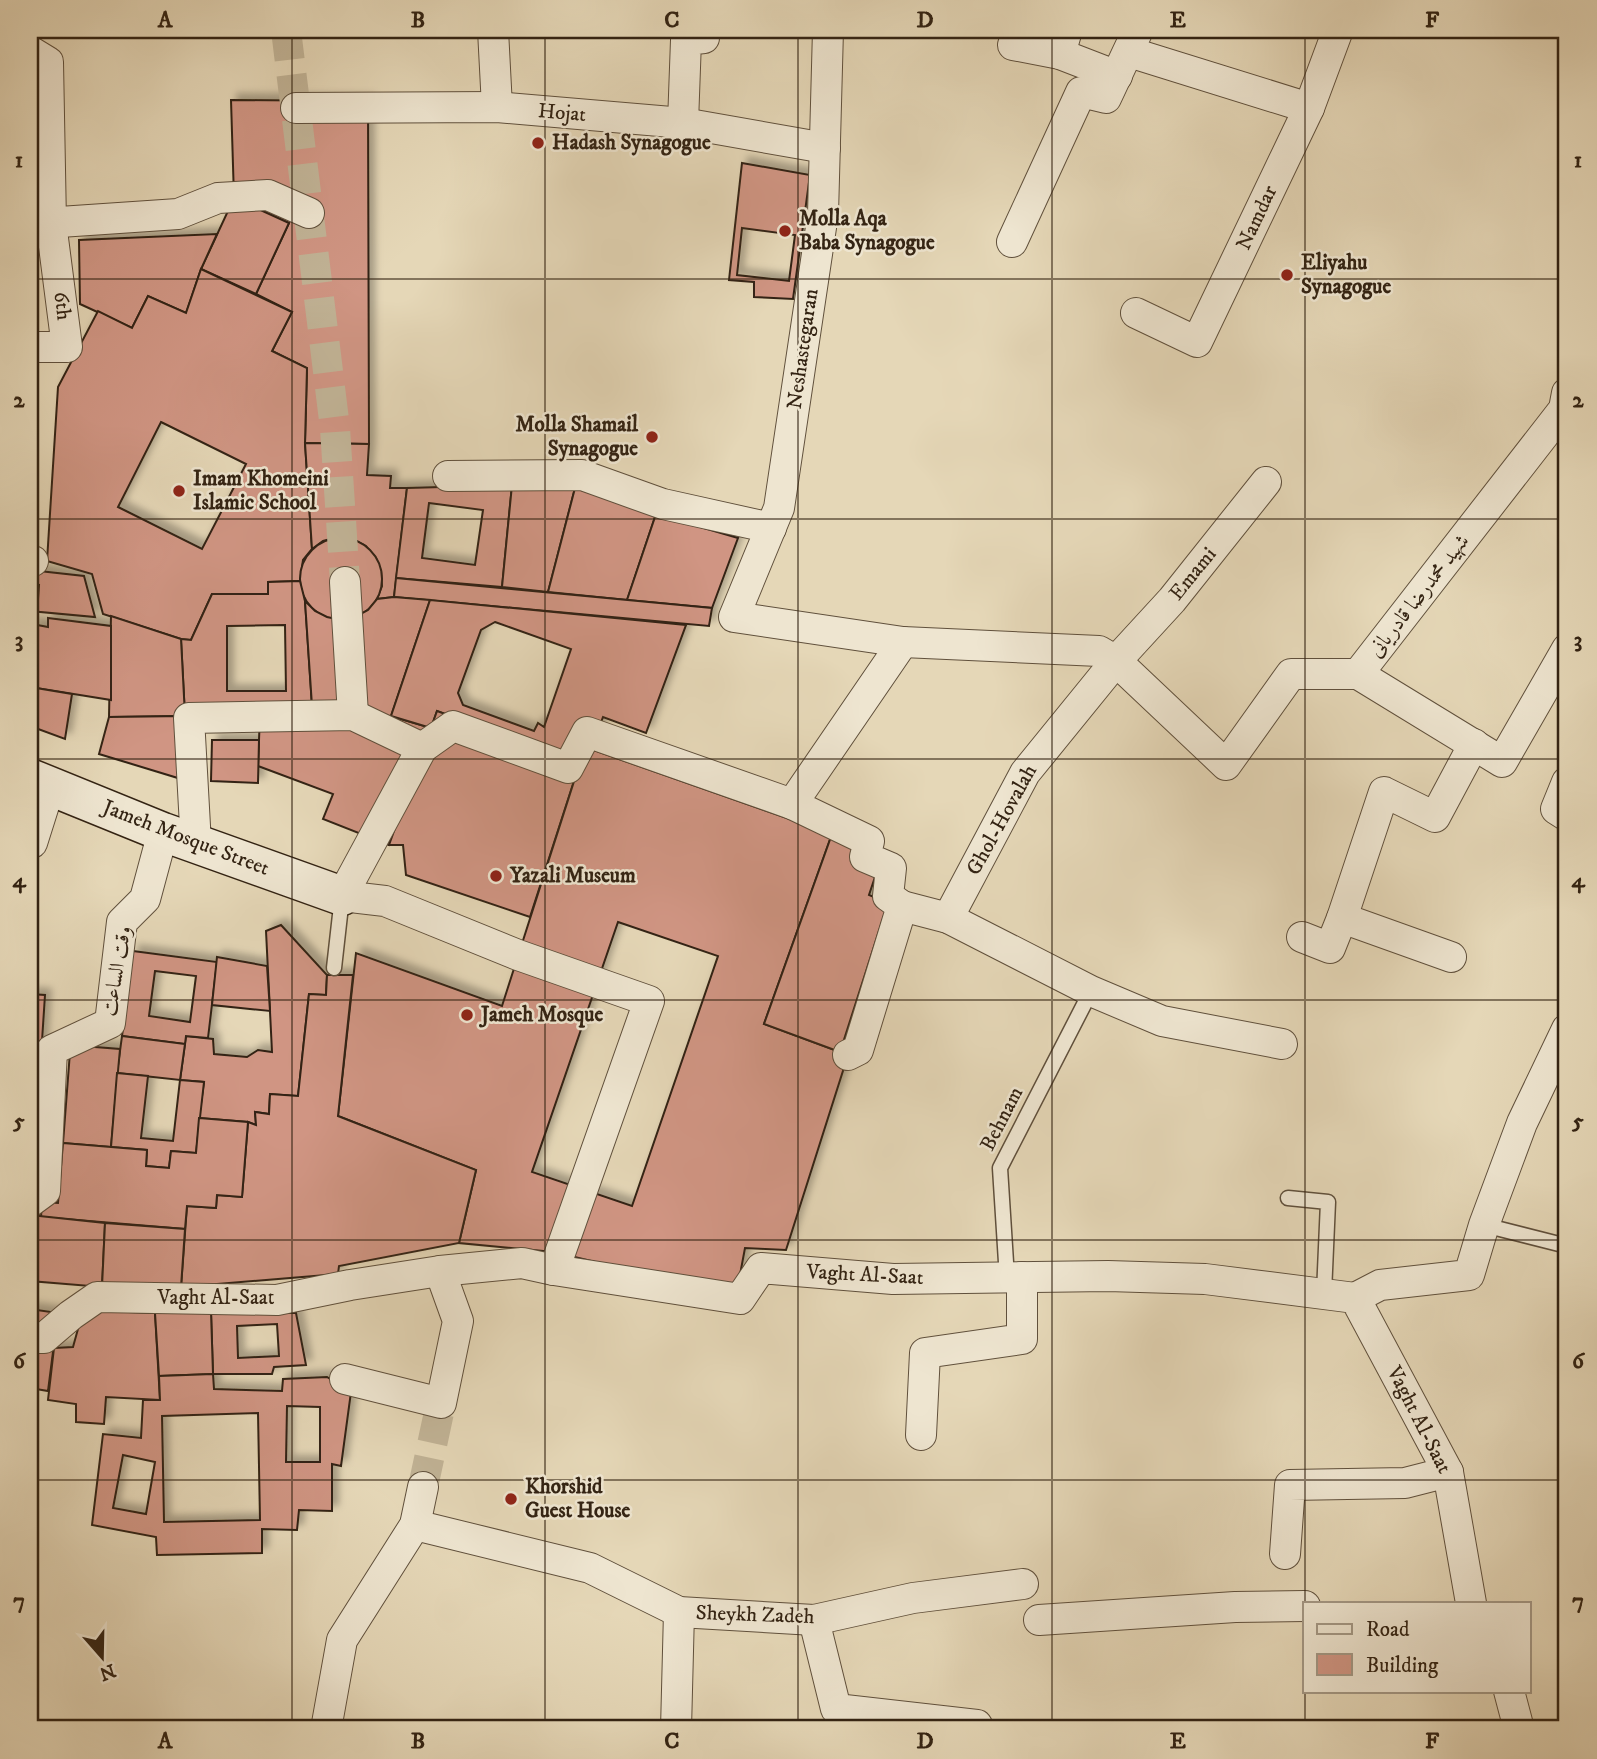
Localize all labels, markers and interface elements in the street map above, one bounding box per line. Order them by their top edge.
text: A [157,6,174,35]
text: B [411,6,425,35]
text: C [664,6,680,35]
text: D [916,6,934,35]
text: E [1170,6,1186,35]
text: F [1425,6,1440,35]
street label: Hojat [537,98,587,128]
place label: Hadash Synagogue [552,130,711,156]
marker: Hadash Synagogue [530,135,546,151]
text: 1 [15,146,23,175]
text: 1 [1574,146,1582,175]
street label: Namdar [1231,181,1283,255]
place label: Molla Aqa Baba Synagogue [799,206,935,256]
marker: Molla Aqa Baba Synagogue [777,223,793,239]
place label: Eliyahu Synagogue [1301,250,1391,300]
marker: Eliyahu Synagogue [1279,267,1295,283]
street label: Neshastegaran [782,287,824,411]
street label: 6th [47,290,77,322]
text: 2 [13,386,25,415]
text: 2 [1572,386,1584,415]
place label: Molla Shamail Synagogue [516,412,639,462]
marker: Molla Shamail Synagogue [644,429,660,445]
place label: Imam Khomeini Islamic School [193,466,329,516]
marker: Imam Khomeini Islamic School [171,483,187,499]
street label: شهید محمدرضا قادریانی [1363,529,1475,663]
street label: Emami [1164,542,1222,606]
text: 3 [15,626,23,655]
text: 3 [1574,626,1582,655]
street label: Ghol-Hovalah [961,760,1043,880]
street label: Jameh Mosque Street [97,794,273,882]
place label: Yazali Museum [509,863,636,889]
text: 4 [12,866,27,895]
text: 4 [1571,866,1586,895]
marker: Yazali Museum [488,868,504,884]
street label: وقت الساعت [96,924,138,1018]
place label: Jameh Mosque [479,1002,603,1028]
marker: Jameh Mosque [459,1007,475,1023]
street label: Behnam [975,1082,1029,1155]
text: 5 [12,1107,25,1136]
text: 5 [1571,1107,1584,1136]
street label: Vaght Al-Saat [805,1259,924,1291]
street label: Vaght Al-Saat [156,1285,275,1311]
text: 6 [13,1347,27,1376]
text: 6 [1572,1347,1586,1376]
street label: Vaght Al-Saat [1380,1361,1457,1478]
place label: Khorshid Guest House [525,1474,630,1524]
marker: Khorshid Guest House [503,1491,519,1507]
text: 7 [13,1587,25,1616]
text: 7 [1572,1587,1584,1616]
street label: Sheykh Zadeh [695,1600,815,1630]
legend [1303,1602,1530,1692]
text: Road [1366,1617,1410,1643]
north arrow [66,1622,136,1692]
text: Building [1366,1653,1439,1679]
text: N [96,1658,119,1685]
text: A [157,1727,174,1756]
text: B [411,1727,425,1756]
text: C [664,1727,680,1756]
text: D [916,1727,934,1756]
text: E [1170,1727,1186,1756]
text: F [1425,1727,1440,1756]

